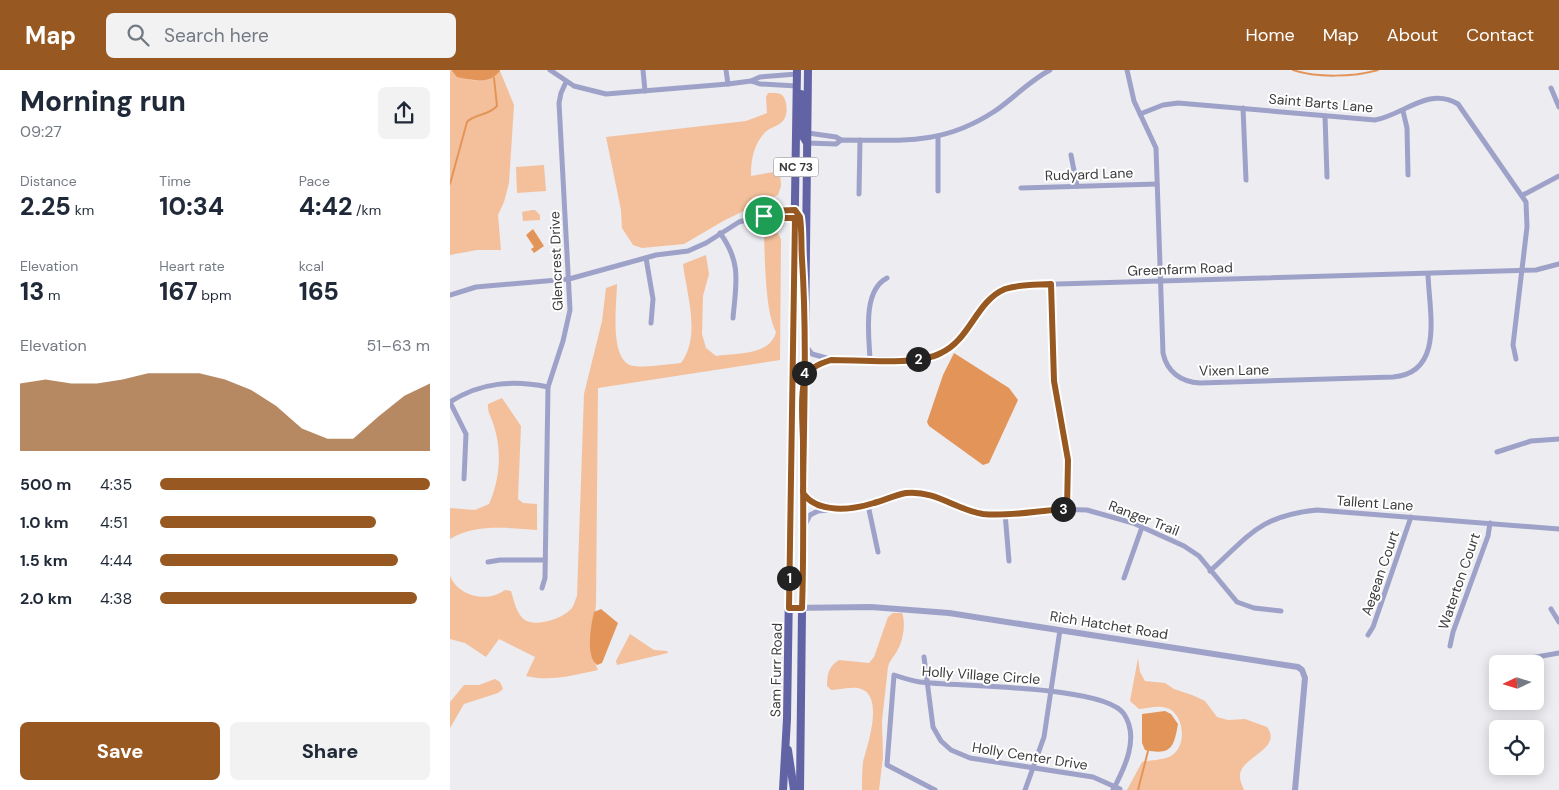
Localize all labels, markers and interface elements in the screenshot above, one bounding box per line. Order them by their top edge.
search box [106,13,456,58]
text: Map [25,20,76,51]
icon: search [124,21,152,49]
text: Search here [164,23,269,48]
text: Home [1245,23,1295,47]
text: Map [1323,23,1359,47]
text: About [1387,23,1438,47]
text: Contact [1466,23,1534,47]
text: Morning run [20,83,186,120]
button: share [378,87,430,139]
street label: Saint Barts Lane [1268,89,1374,117]
text: 09:27 [20,121,62,142]
road number: NC 73 [774,158,818,176]
street label: Rudyard Lane [1044,163,1134,185]
text: Distance [20,172,77,190]
text: Time [159,172,191,190]
text: Pace [299,172,330,190]
text: 2.25 [20,190,71,223]
text: 10:34 [159,190,224,223]
text: 4:42 [299,190,352,223]
pin [743,195,785,237]
text: km [71,201,94,219]
text: /km [352,201,381,219]
icon: arrive [750,202,778,230]
street label: Glencrest Drive [545,211,567,311]
text: Elevation [20,257,78,275]
text: Heart rate [159,257,225,275]
text: kcal [299,257,324,275]
street label: Greenfarm Road [1127,258,1233,280]
text: 13 [20,275,44,308]
text: 167 [159,275,198,308]
text: 165 [299,275,339,308]
text: m [44,286,61,304]
text: bpm [198,286,231,304]
text: Elevation [20,335,87,356]
text: 51–63 m [367,335,430,356]
pin: 2 [906,346,930,372]
text: 2 [914,350,923,368]
pin: 4 [792,360,816,386]
street label: Vixen Lane [1199,360,1269,380]
text: 4 [800,364,809,382]
text: 500 m [20,474,71,495]
text: 4:35 [100,474,132,495]
street label: Tallent Lane [1336,491,1414,515]
pin: 3 [1050,496,1076,522]
street label: Ranger Trail [1106,496,1182,540]
text: 3 [1059,500,1068,518]
text: 1.0 km [20,512,69,533]
text: 4:51 [100,512,128,533]
street label: Aegean Court [1357,528,1403,618]
street label: Waterton Court [1434,530,1484,632]
text: 1.5 km [20,550,68,571]
text: 4:44 [100,550,132,571]
pin: 1 [776,566,802,590]
text: 1 [787,569,792,587]
text: 2.0 km [20,588,72,609]
text: 4:38 [100,588,132,609]
street label: Rich Hatchet Road [1049,607,1169,643]
street label: Sam Furr Road [766,623,786,717]
north arrow [1489,655,1544,710]
map controls [1489,655,1544,775]
street label: Holly Village Circle [921,662,1041,688]
button: locate [1489,720,1544,775]
button: Save [20,722,220,780]
button: Share [230,722,430,780]
street label: Holly Center Drive [971,738,1089,774]

